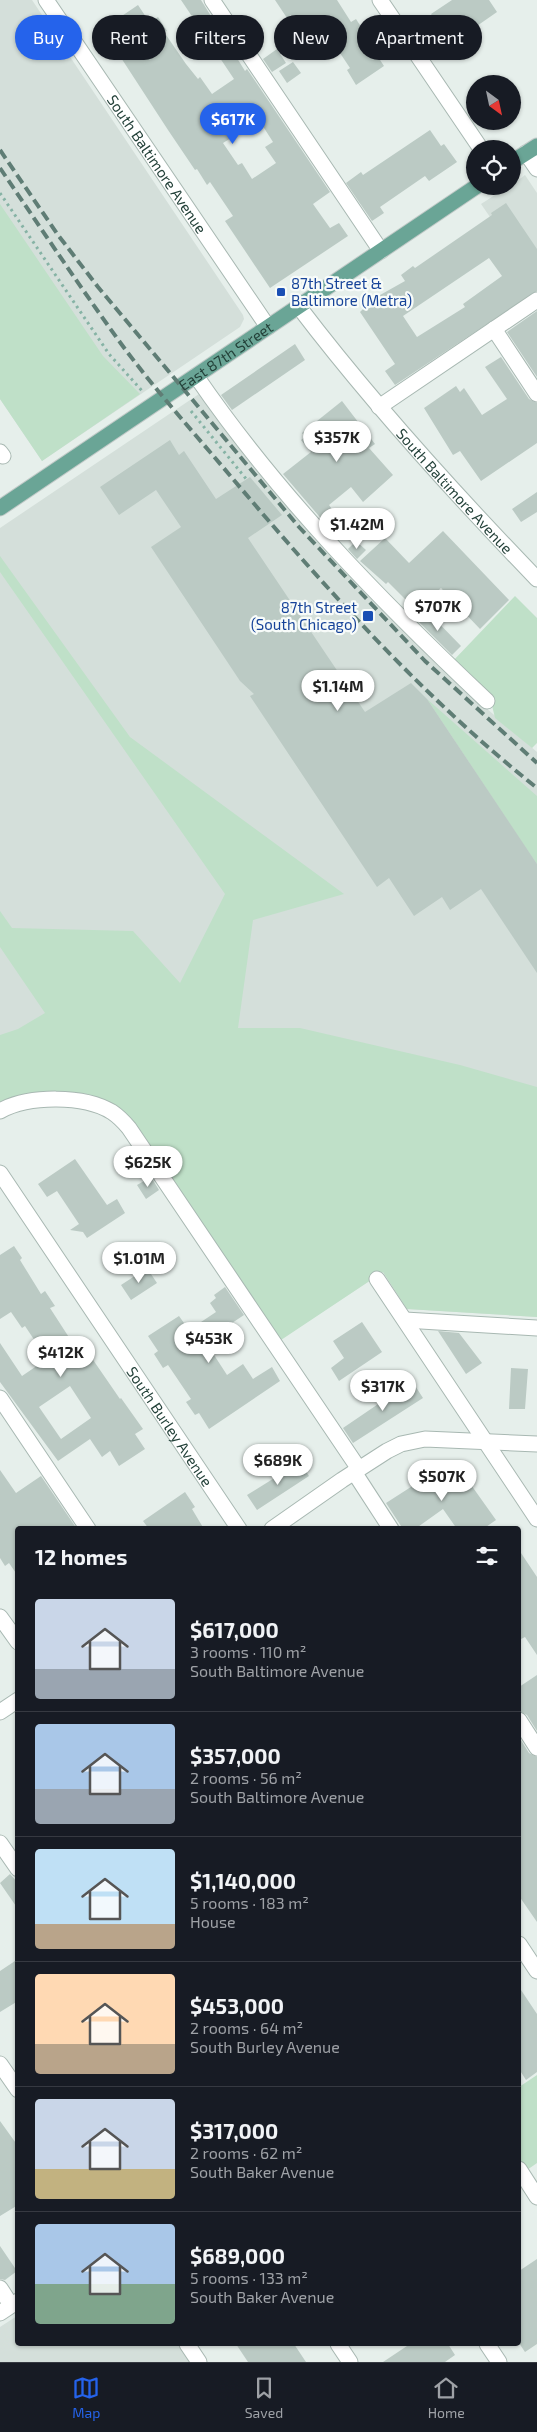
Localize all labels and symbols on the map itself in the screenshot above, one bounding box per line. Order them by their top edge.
north arrow [466,75,521,130]
street label: South Baltimore Avenue [104,91,211,237]
pin: $617K [198,102,268,145]
place label: 87th Street & Baltimore (Metra) [291,274,412,309]
marker: 87th Street & Baltimore (Metra) [275,286,287,298]
street label: East 87th Street [175,318,276,394]
pin: $357K [302,420,372,463]
street label: South Baltimore Avenue [393,424,517,557]
pin: $1.42M [316,508,398,550]
pin: $707K [403,590,473,632]
place label: 87th Street (South Chicago) [251,598,357,633]
marker: 87th Street (South Chicago) [361,609,375,623]
pin: $1.14M [297,670,379,712]
pin: $625K [113,1146,183,1188]
pin: $1.01M [98,1242,180,1284]
pin: $453K [174,1322,244,1364]
pin: $412K [26,1336,96,1378]
street label: South Burley Avenue [123,1363,217,1490]
pin: $317K [348,1370,418,1412]
pin: $689K [243,1444,313,1486]
pin: $507K [407,1460,477,1502]

